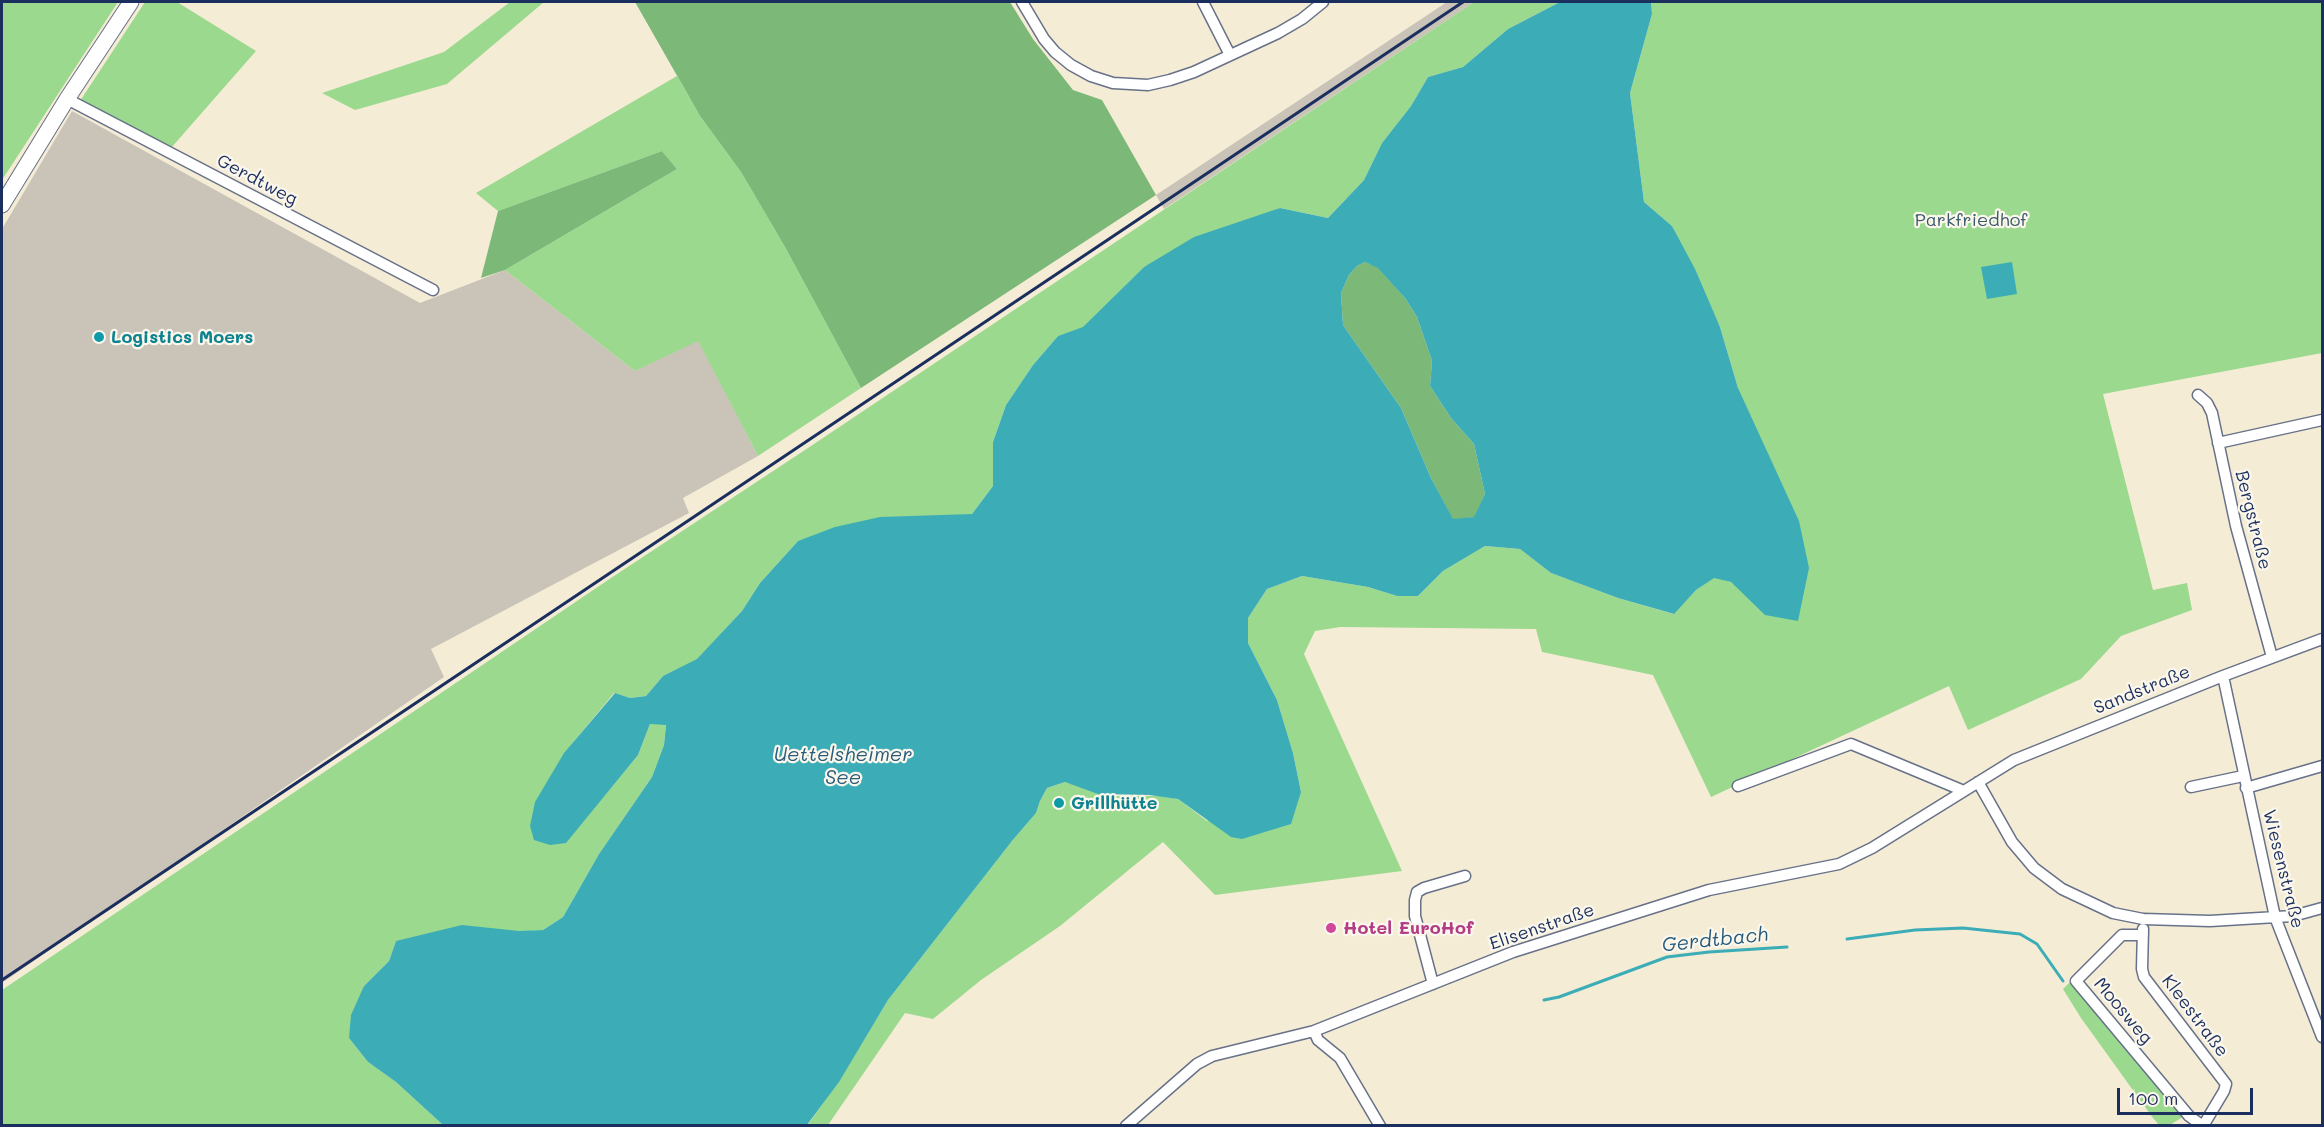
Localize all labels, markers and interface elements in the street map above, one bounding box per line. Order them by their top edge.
street label: Gerdtweg [213,150,301,210]
park label: Parkfriedhof [1915,209,2027,231]
place label: Logistics Moers [111,326,253,348]
marker: Logistics Moers [92,330,106,344]
street label: Bergstraße [2230,468,2276,572]
street label: Sandstraße [2091,661,2193,719]
water label: Uettelsheimer See [774,743,912,790]
place label: Grillhütte [1071,792,1158,814]
marker: Grillhütte [1052,796,1066,810]
street label: Wiesenstraße [2258,807,2308,931]
street label: Elisenstraße [1487,899,1597,955]
place label: Hotel EuroHof [1343,917,1474,939]
marker: Hotel EuroHof [1324,921,1338,935]
water label: Gerdtbach [1661,922,1769,958]
street label: Kleestraße [2157,971,2233,1061]
street label: Moosweg [2089,973,2157,1049]
scale bar [2120,1076,2256,1114]
text: 100 m [2128,1086,2178,1110]

